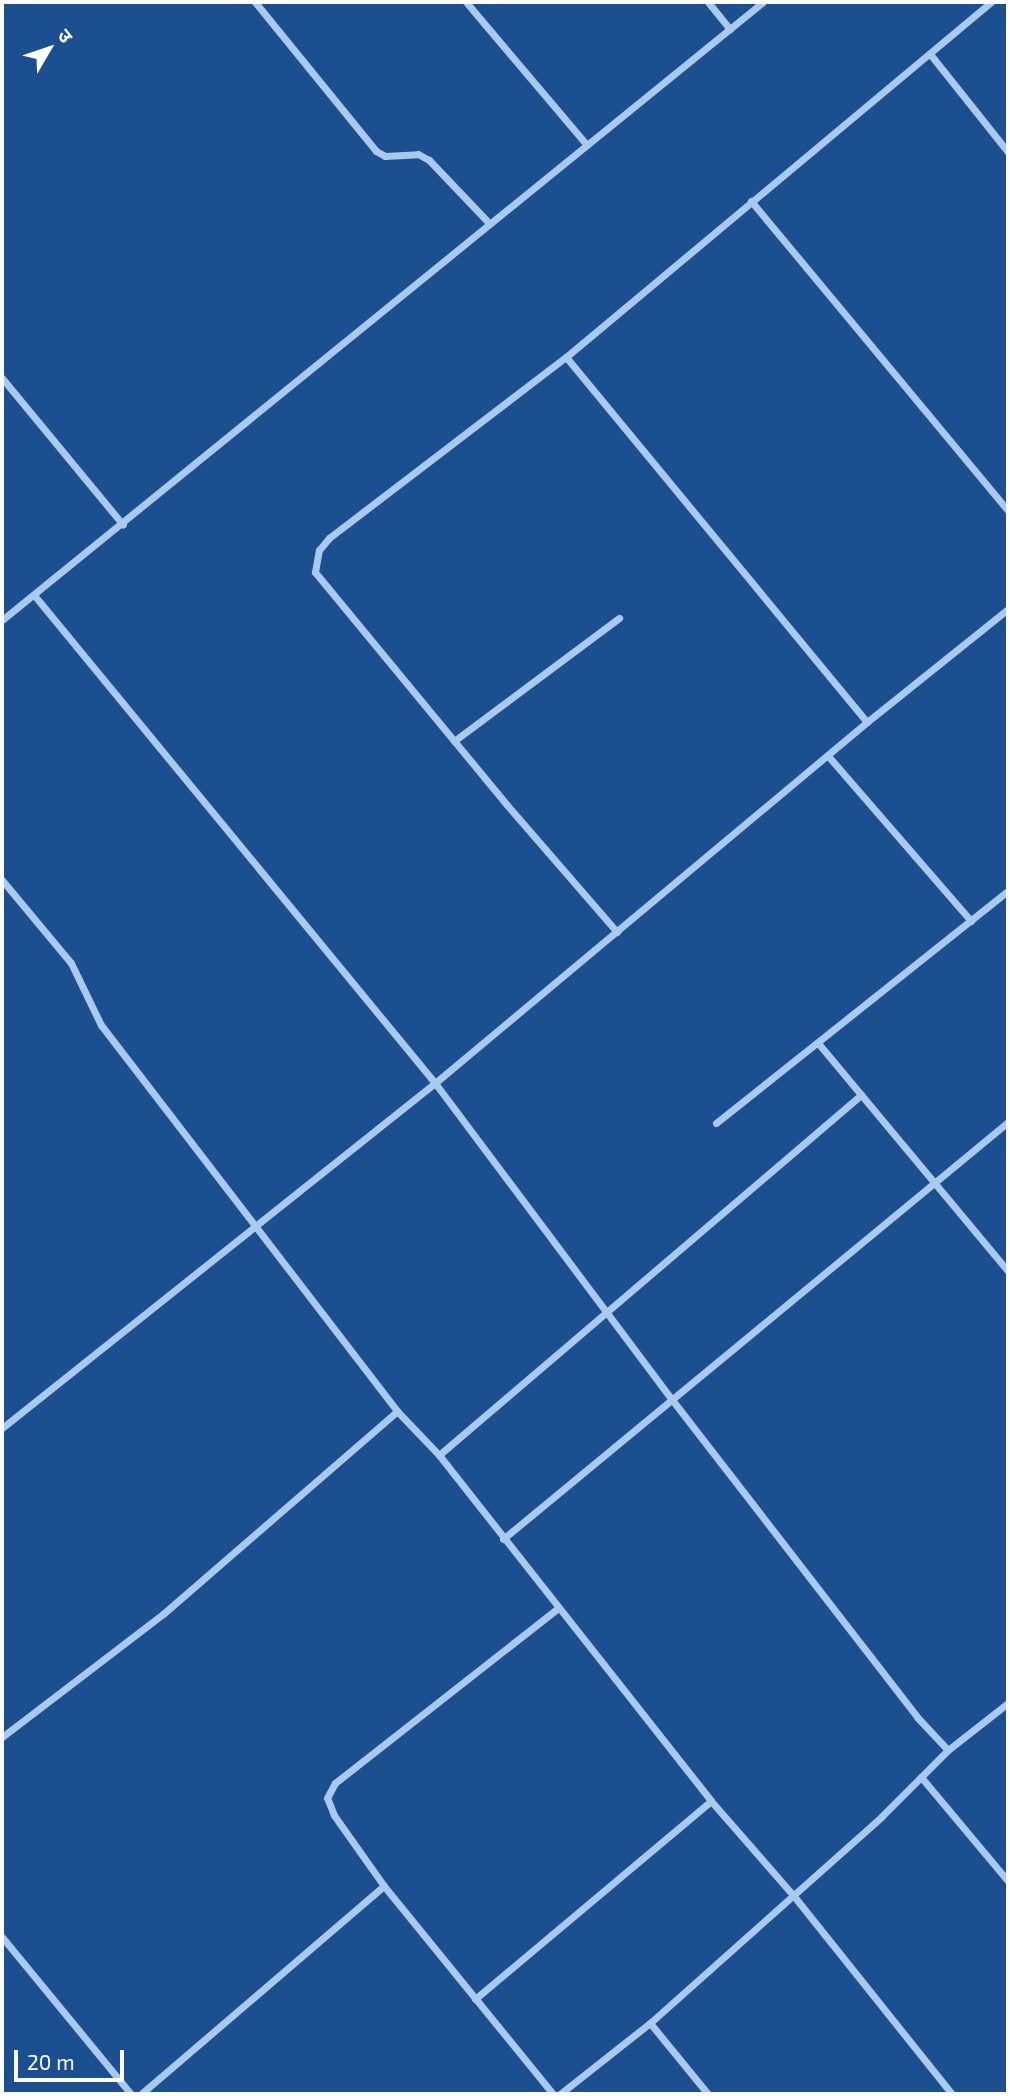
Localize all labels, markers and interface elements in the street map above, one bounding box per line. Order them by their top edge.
north arrow [14,14,84,84]
text: उ [53,24,78,47]
scale bar [18,2036,128,2080]
text: 20 m [27,2049,75,2074]

